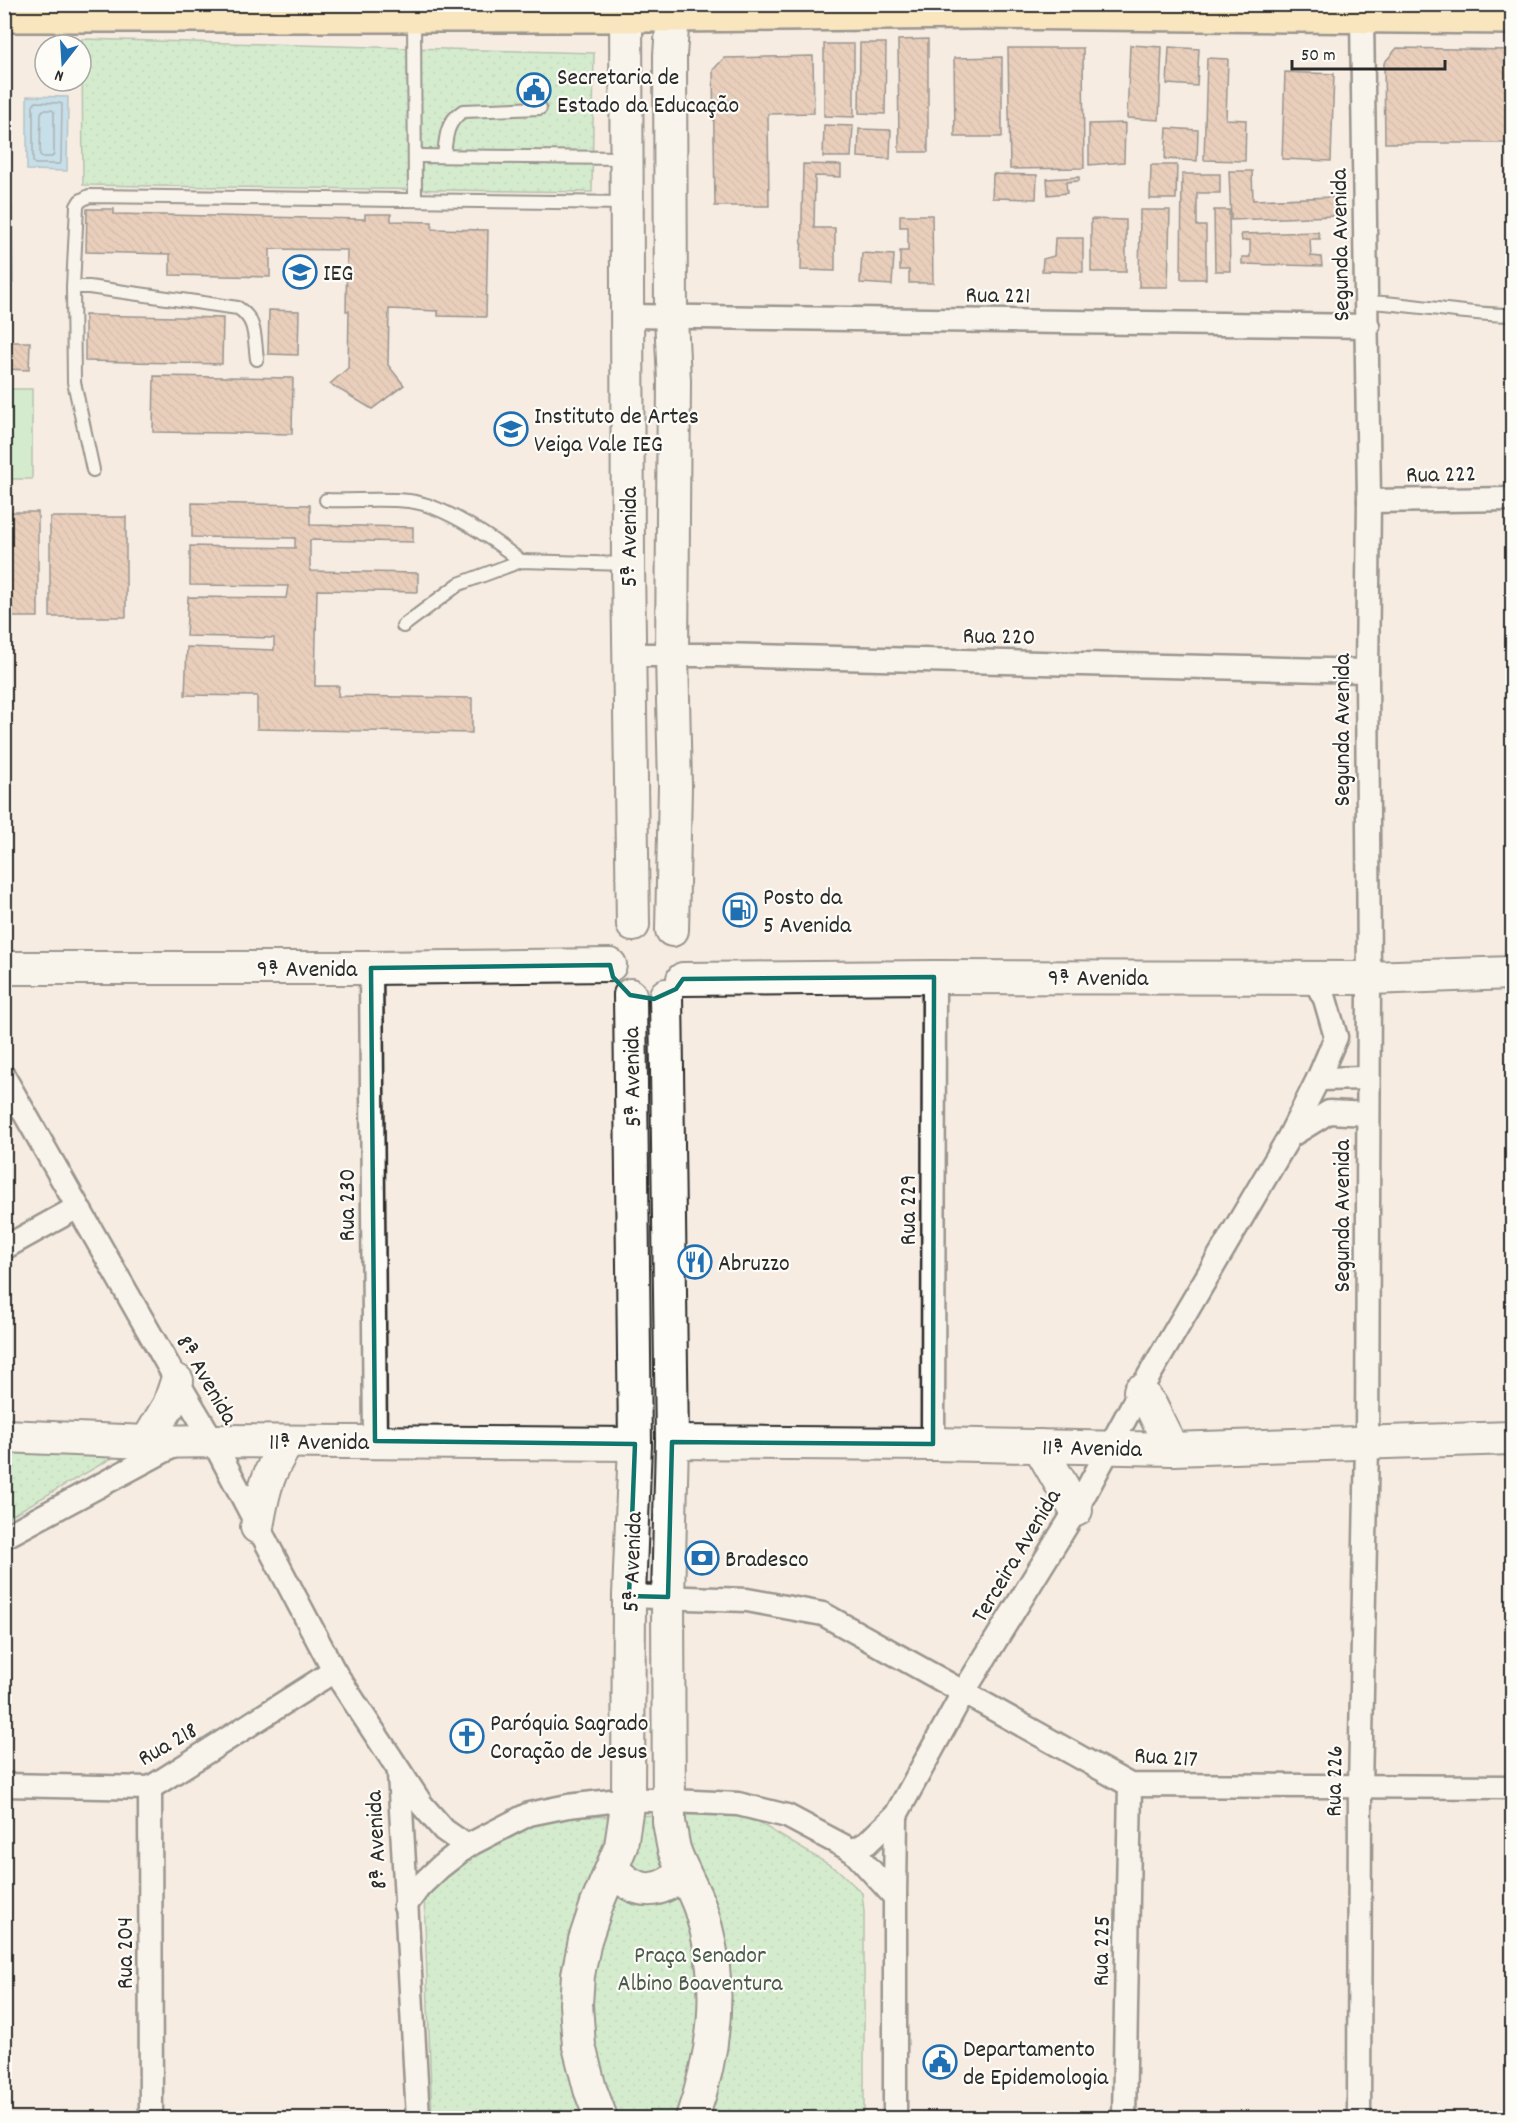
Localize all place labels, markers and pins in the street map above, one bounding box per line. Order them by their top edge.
place label: Secretaria de Estado da Educação [557,62,739,124]
public building icon: Secretaria de Estado da Educação [516,72,552,108]
school or university icon: IEG [282,254,318,290]
place label: IEG [323,258,353,292]
place label: Instituto de Artes Veiga Vale IEG [534,401,699,463]
school or university icon: Instituto de Artes Veiga Vale IEG [493,411,529,447]
place label: Posto da 5 Avenida [763,882,852,944]
fuel station icon: Posto da 5 Avenida [722,892,758,928]
restaurant icon: Abruzzo [677,1244,713,1280]
place label: Abruzzo [718,1248,790,1282]
bank icon: Bradesco [684,1540,720,1576]
place label: Bradesco [725,1544,809,1578]
place label: Paróquia Sagrado Coração de Jesus [490,1708,648,1770]
church icon: Paróquia Sagrado Coração de Jesus [449,1718,485,1754]
place label: Departamento de Epidemologia [963,2034,1109,2096]
public building icon: Departamento de Epidemologia [922,2044,958,2080]

